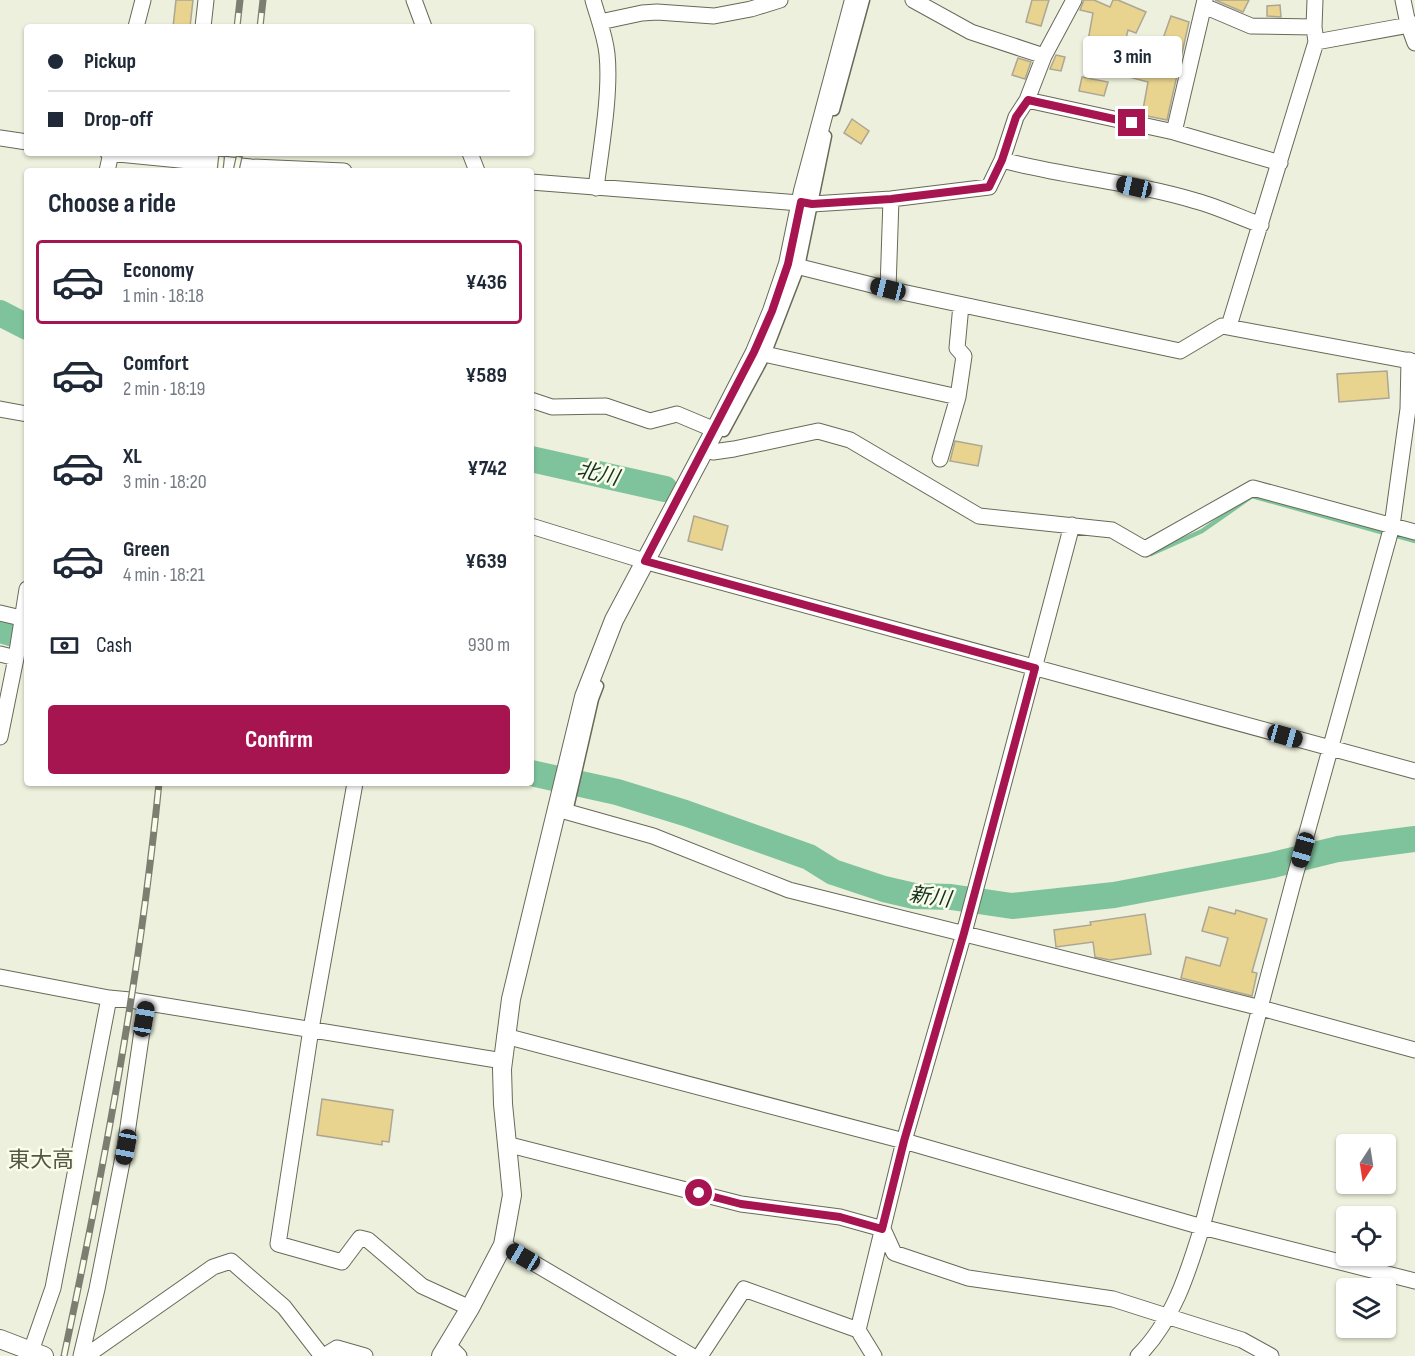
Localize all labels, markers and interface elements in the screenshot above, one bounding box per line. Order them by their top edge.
callout: 3 min [1082,36,1182,78]
text: 3 min [1113,45,1152,69]
text: Pickup [84,48,136,75]
text: Drop-off [84,106,153,133]
route end [1118,109,1145,136]
car [1114,174,1154,200]
text: Choose a ride [48,188,176,220]
icon: car [51,255,105,309]
text: Economy [123,257,194,284]
text: ¥436 [466,269,507,296]
car [868,276,908,302]
text: 1 min · 18:18 [123,284,204,308]
icon: car [51,348,105,402]
text: Comfort [123,350,189,377]
text: ¥589 [465,362,507,389]
text: 2 min · 18:19 [123,377,205,401]
icon: car [51,441,105,495]
text: XL [123,443,142,470]
text: ¥742 [467,455,507,482]
water label: 北川 [575,457,623,491]
text: 3 min · 18:20 [123,470,207,494]
icon: car [51,534,105,588]
text: Green [123,536,170,563]
text: ¥639 [465,548,507,575]
text: 4 min · 18:21 [123,563,205,587]
icon: cash [48,629,81,662]
text: Cash [96,632,132,659]
text: 930 m [468,633,510,657]
button: Confirm [48,705,510,774]
car [1265,722,1305,750]
car [1289,830,1317,870]
water label: 新川 [907,882,955,913]
car [132,1000,156,1038]
car [114,1128,138,1166]
north arrow [1336,1134,1396,1194]
map controls [1336,1134,1396,1338]
district label: 東大高 [8,1147,74,1174]
route start [685,1179,712,1206]
button: locate [1336,1206,1396,1266]
car [503,1240,543,1274]
button: layers [1336,1278,1396,1338]

